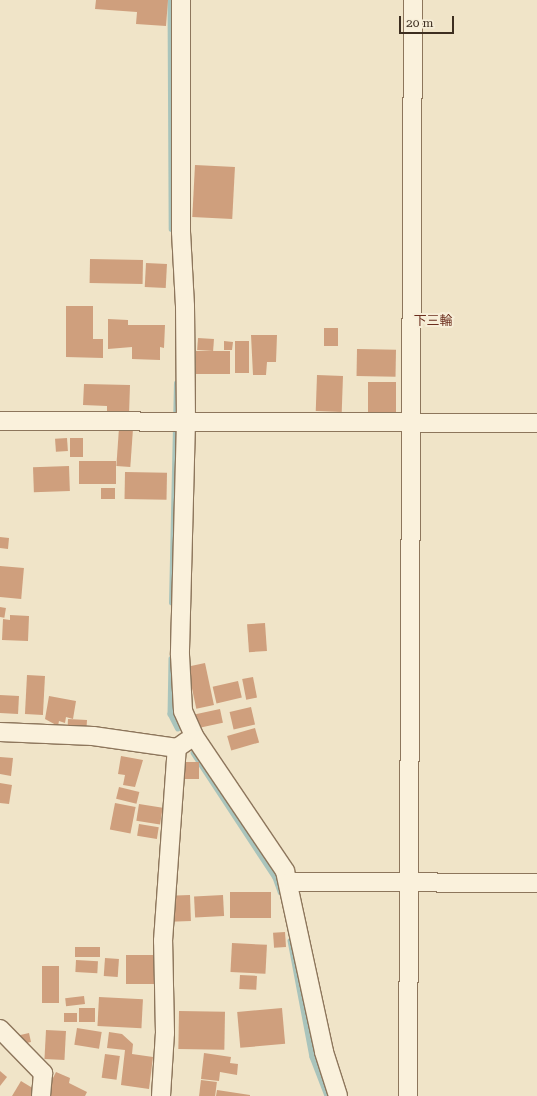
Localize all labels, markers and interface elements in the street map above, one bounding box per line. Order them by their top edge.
scale bar [401,8,456,34]
text: 20 m [406,16,433,30]
district label: 下三輪 [414,313,452,329]

